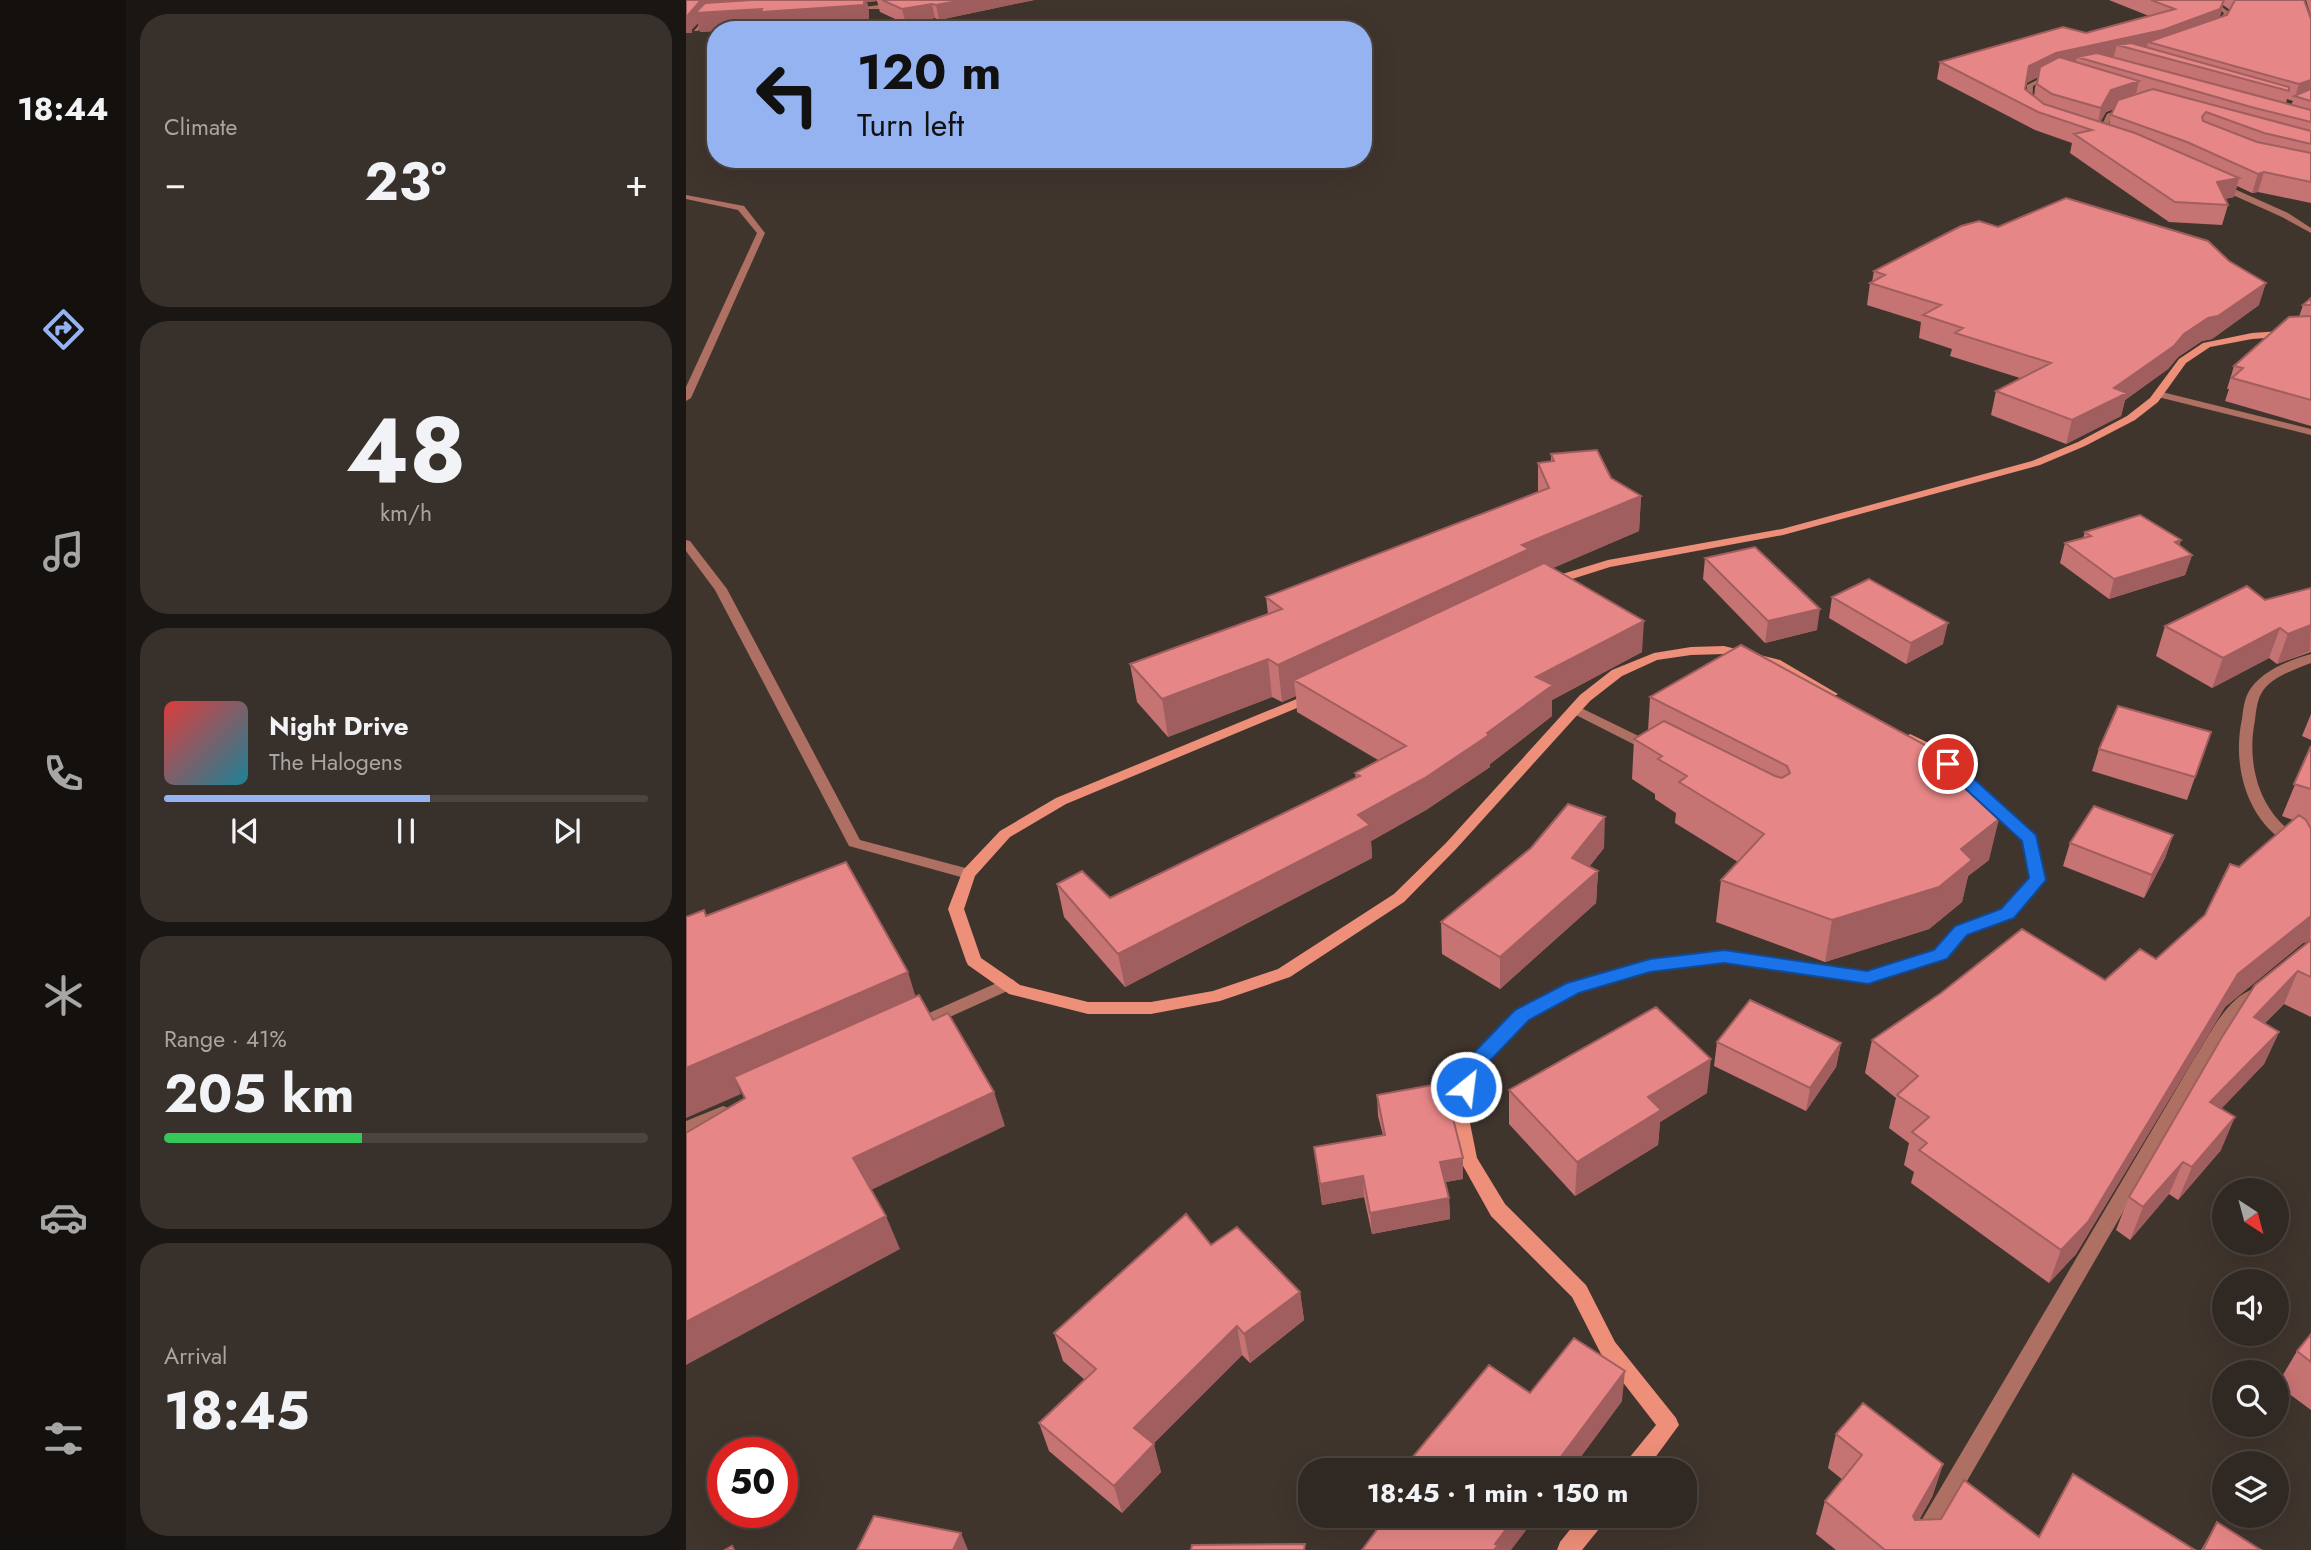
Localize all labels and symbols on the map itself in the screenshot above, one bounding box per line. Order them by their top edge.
pin [1918,734,1978,794]
position arrow [1429,1050,1503,1124]
north arrow [2212,1178,2289,1255]
speed limit sign: 50 [707,1437,798,1528]

